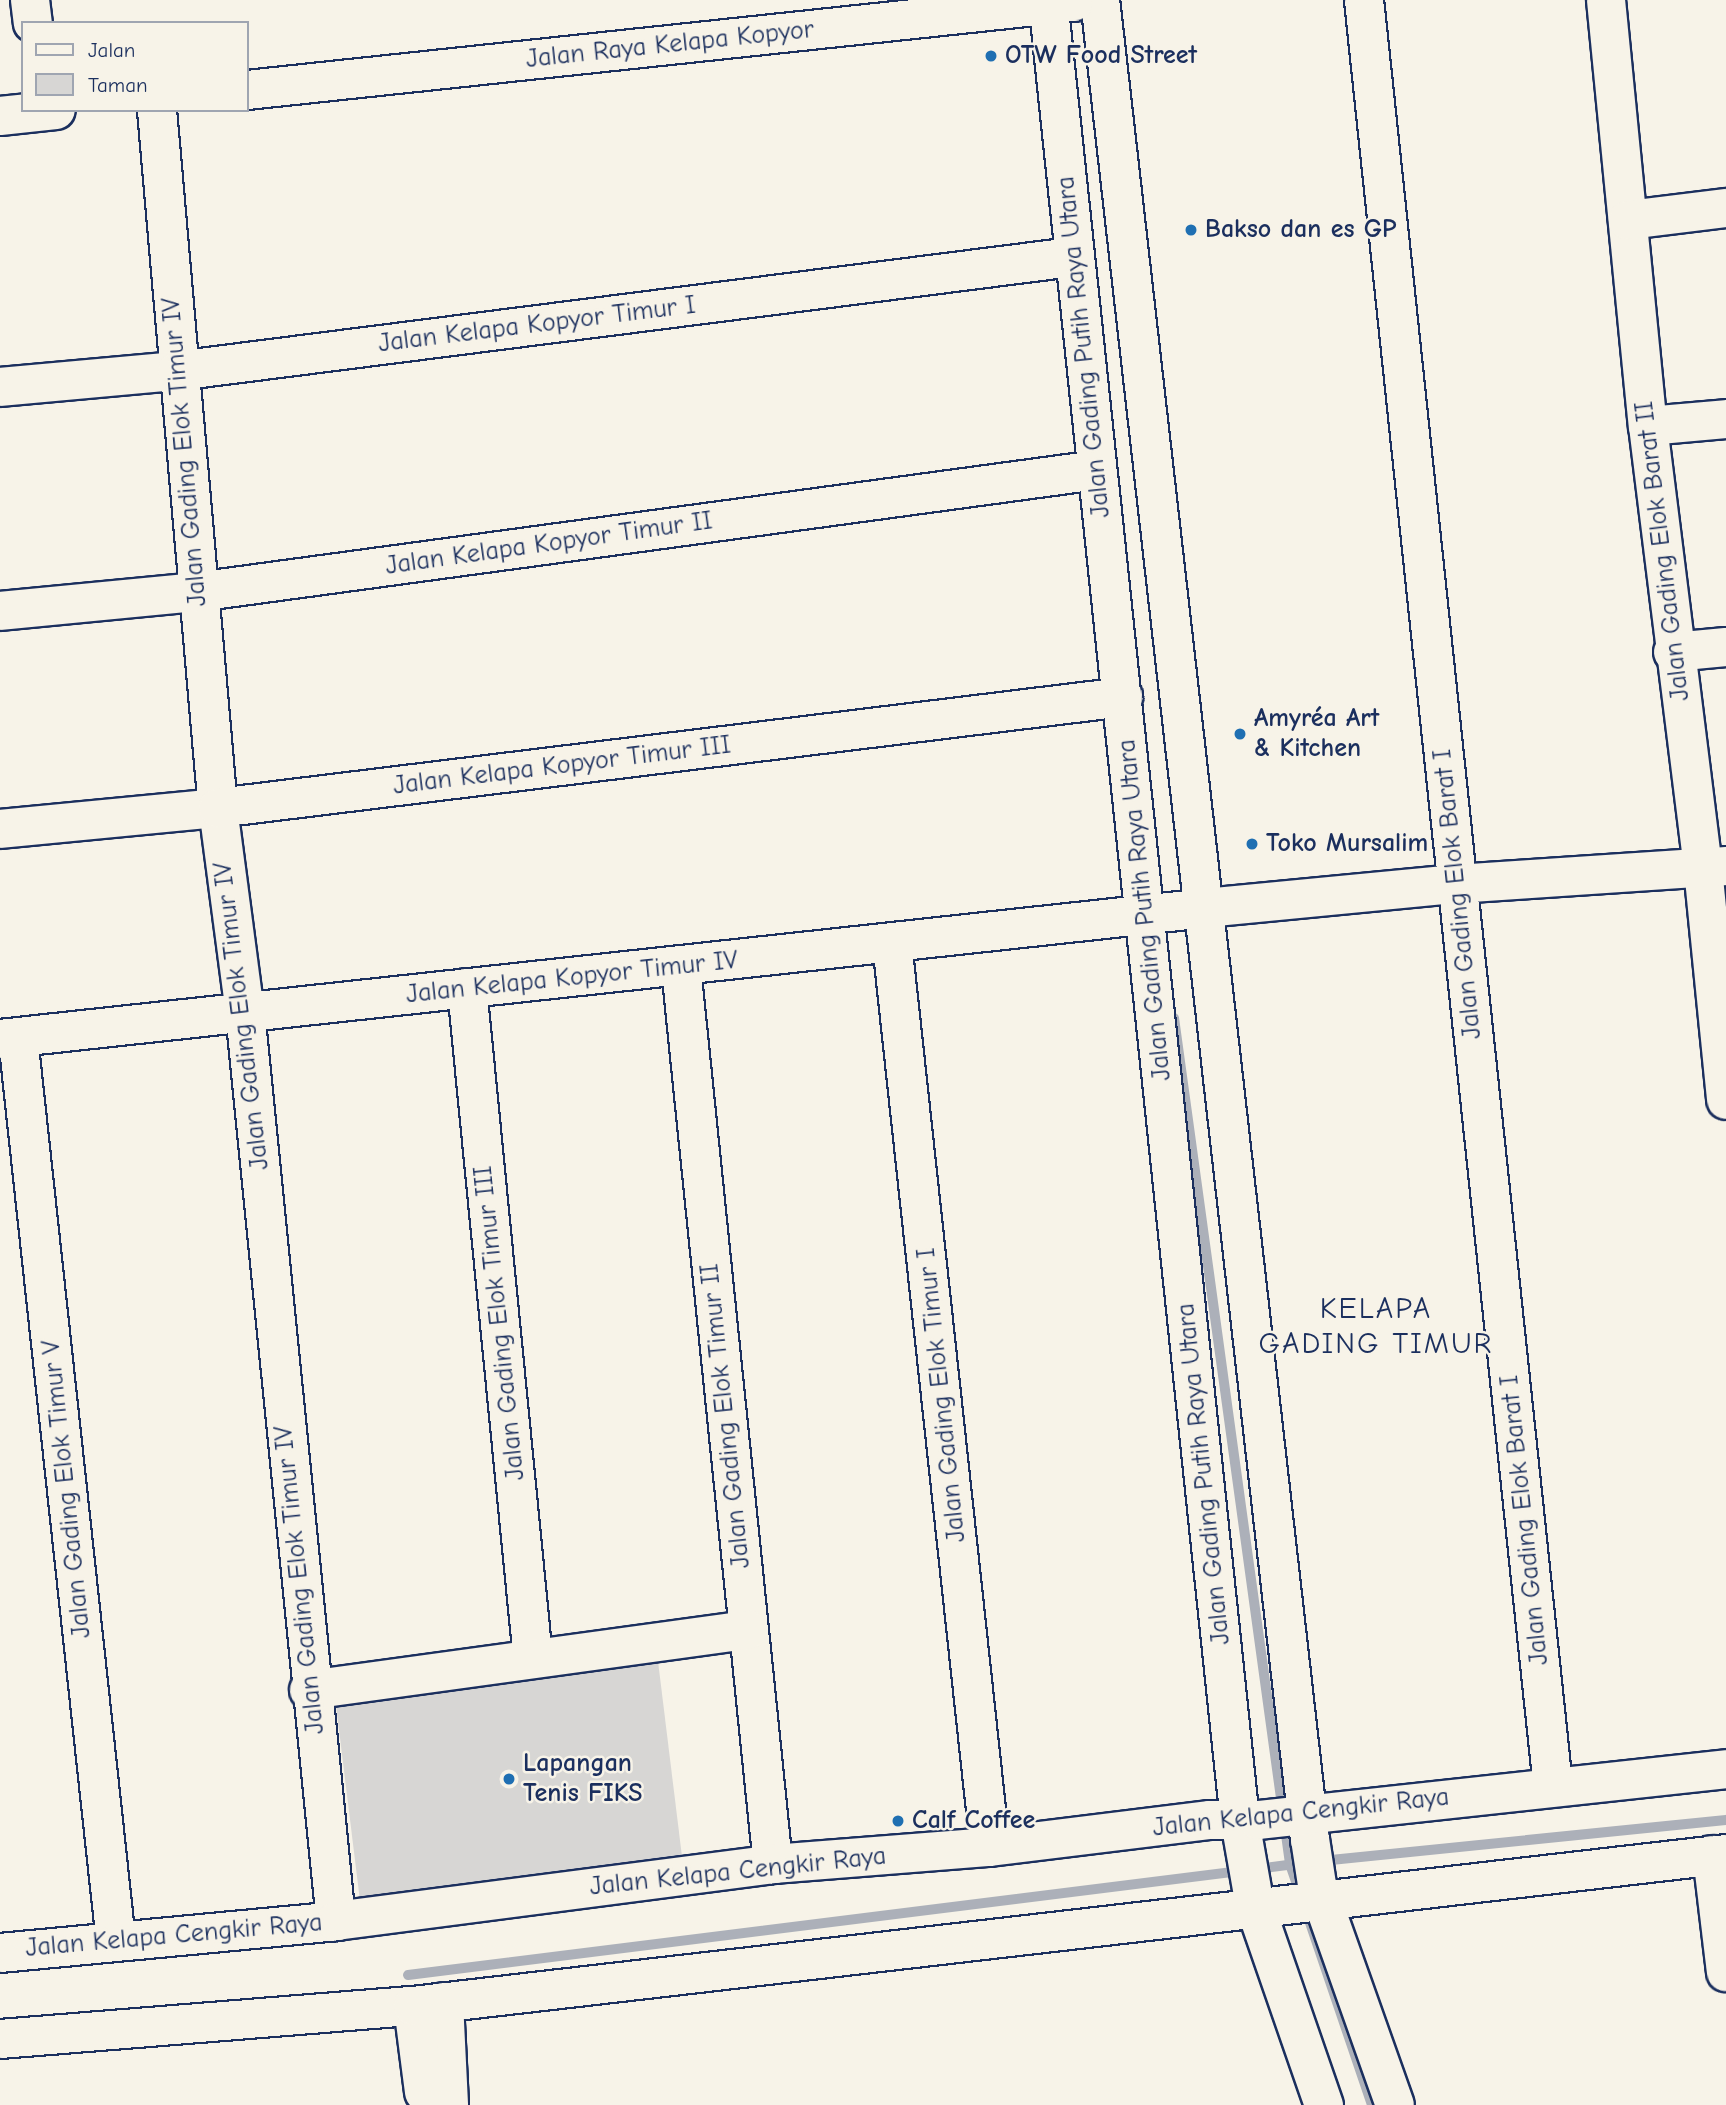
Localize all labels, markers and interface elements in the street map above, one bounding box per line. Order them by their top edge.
street label: Jalan Raya Kelapa Kopyor [525,14,815,76]
legend [21,21,248,112]
text: Jalan [88,38,135,62]
place label: OTW Food Street [1005,40,1197,72]
marker: OTW Food Street [983,48,999,64]
text: Taman [88,73,148,97]
street label: Jalan Gading Putih Raya Utara [1051,175,1117,519]
place label: Bakso dan es GP [1205,214,1396,246]
marker: Bakso dan es GP [1183,222,1199,238]
street label: Jalan Kelapa Kopyor Timur I [377,290,697,360]
street label: Jalan Gading Elok Timur IV [156,296,214,608]
street label: Jalan Gading Elok Barat II [1629,399,1697,703]
street label: Jalan Kelapa Kopyor Timur II [384,506,714,582]
place label: Amyréa Art & Kitchen [1254,703,1379,764]
marker: Amyréa Art & Kitchen [1232,726,1248,742]
street label: Jalan Kelapa Kopyor Timur III [391,730,733,802]
street label: Jalan Gading Putih Raya Utara [1112,738,1178,1082]
street label: Jalan Gading Elok Barat I [1427,747,1489,1041]
place label: Toko Mursalim [1266,828,1428,860]
marker: Toko Mursalim [1244,836,1260,852]
street label: Jalan Gading Elok Timur IV [208,860,276,1172]
street label: Jalan Kelapa Kopyor Timur IV [405,945,739,1011]
street label: Jalan Gading Elok Timur III [468,1164,532,1482]
street label: Jalan Gading Elok Timur I [911,1246,973,1544]
street label: Jalan Gading Elok Timur II [694,1262,758,1570]
district label: KELAPA GADING TIMUR [1260,1291,1492,1362]
street label: Jalan Gading Putih Raya Utara [1171,1302,1237,1646]
street label: Jalan Gading Elok Timur V [36,1338,98,1640]
street label: Jalan Gading Elok Barat I [1494,1373,1556,1667]
street label: Jalan Gading Elok Timur IV [268,1424,332,1736]
place label: Lapangan Tenis FIKS [523,1748,643,1810]
marker: Lapangan Tenis FIKS [501,1771,517,1787]
street label: Jalan Kelapa Cengkir Raya [1151,1782,1451,1844]
place label: Calf Coffee [912,1805,1035,1837]
marker: Calf Coffee [890,1813,906,1829]
street label: Jalan Kelapa Cengkir Raya [588,1841,888,1903]
street label: Jalan Kelapa Cengkir Raya [24,1907,324,1965]

